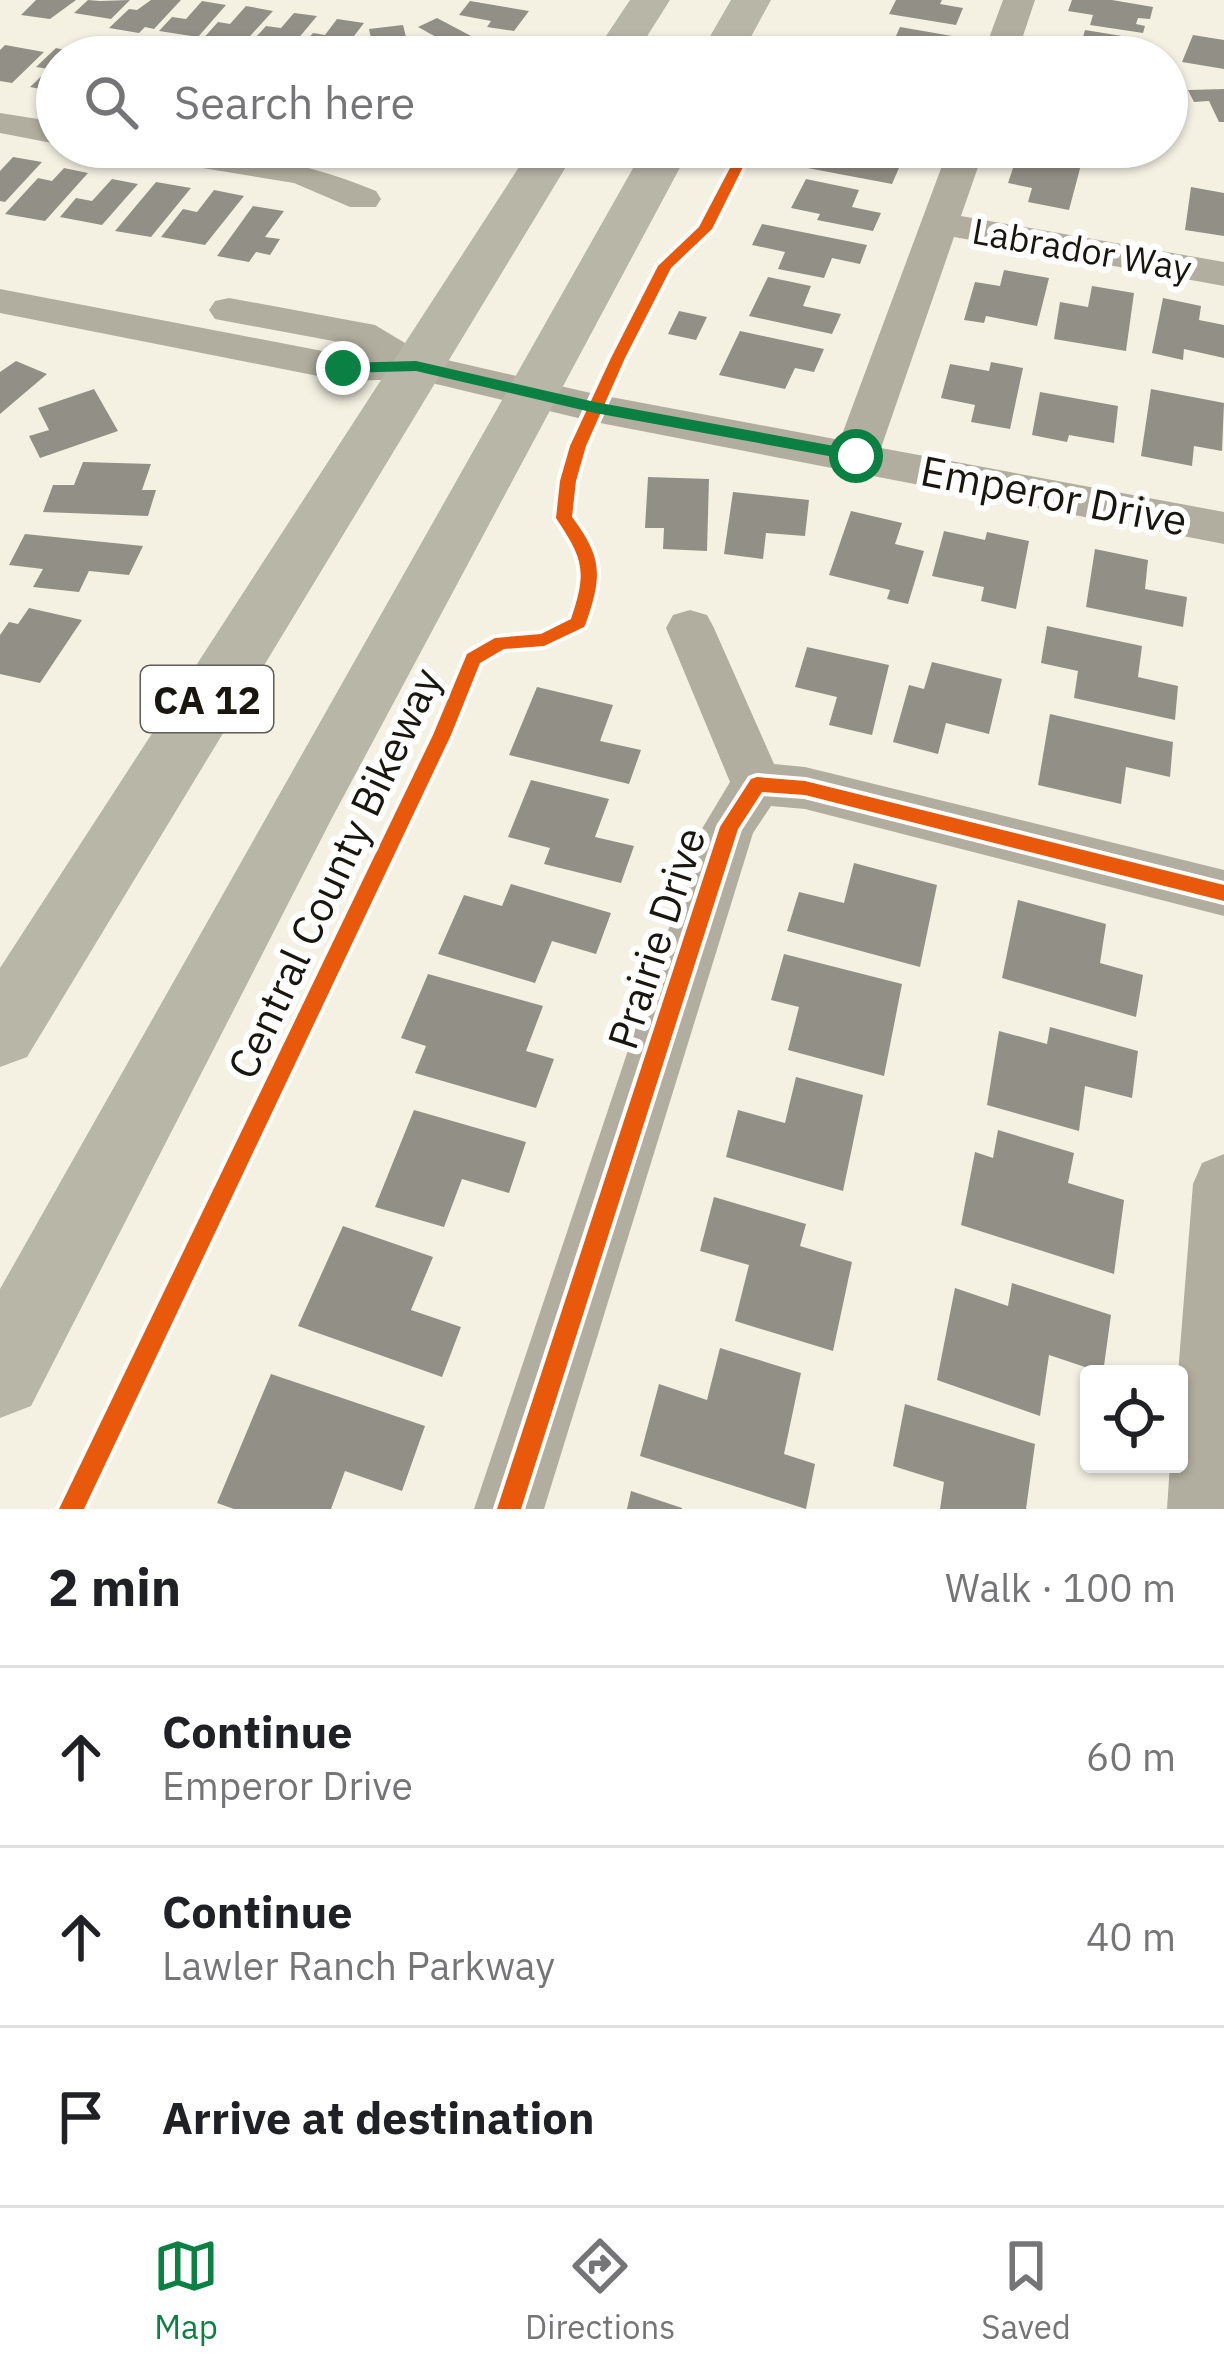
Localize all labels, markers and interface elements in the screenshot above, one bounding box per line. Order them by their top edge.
search box [36,36,1188,168]
icon: search [78,69,144,135]
text: Search here [174,73,415,131]
street label: Labrador Way [969,207,1195,291]
route end [316,341,370,395]
route start [829,429,883,483]
street label: Emperor Drive [916,442,1192,548]
street label: Central County Bikeway [215,659,453,1087]
road number: CA 12 [141,666,273,732]
street label: Prairie Drive [594,820,718,1056]
map controls [1080,1365,1188,1473]
button: locate [1080,1365,1188,1473]
text: 2 min [48,1554,181,1620]
text: Walk · 100 m [945,1562,1176,1613]
text: Continue [162,1702,353,1760]
icon: ahead [48,1724,114,1790]
text: 60 m [1086,1731,1176,1782]
text: Emperor Drive [162,1760,413,1811]
text: Continue [162,1882,353,1940]
icon: ahead [48,1904,114,1970]
text: 40 m [1086,1911,1176,1962]
text: Lawler Ranch Parkway [162,1940,555,1991]
icon: arrive [48,2084,114,2150]
text: Arrive at destination [162,2088,595,2146]
tab: Map [153,2233,219,2348]
tab: Directions [525,2233,675,2348]
tab: Saved [981,2233,1071,2348]

